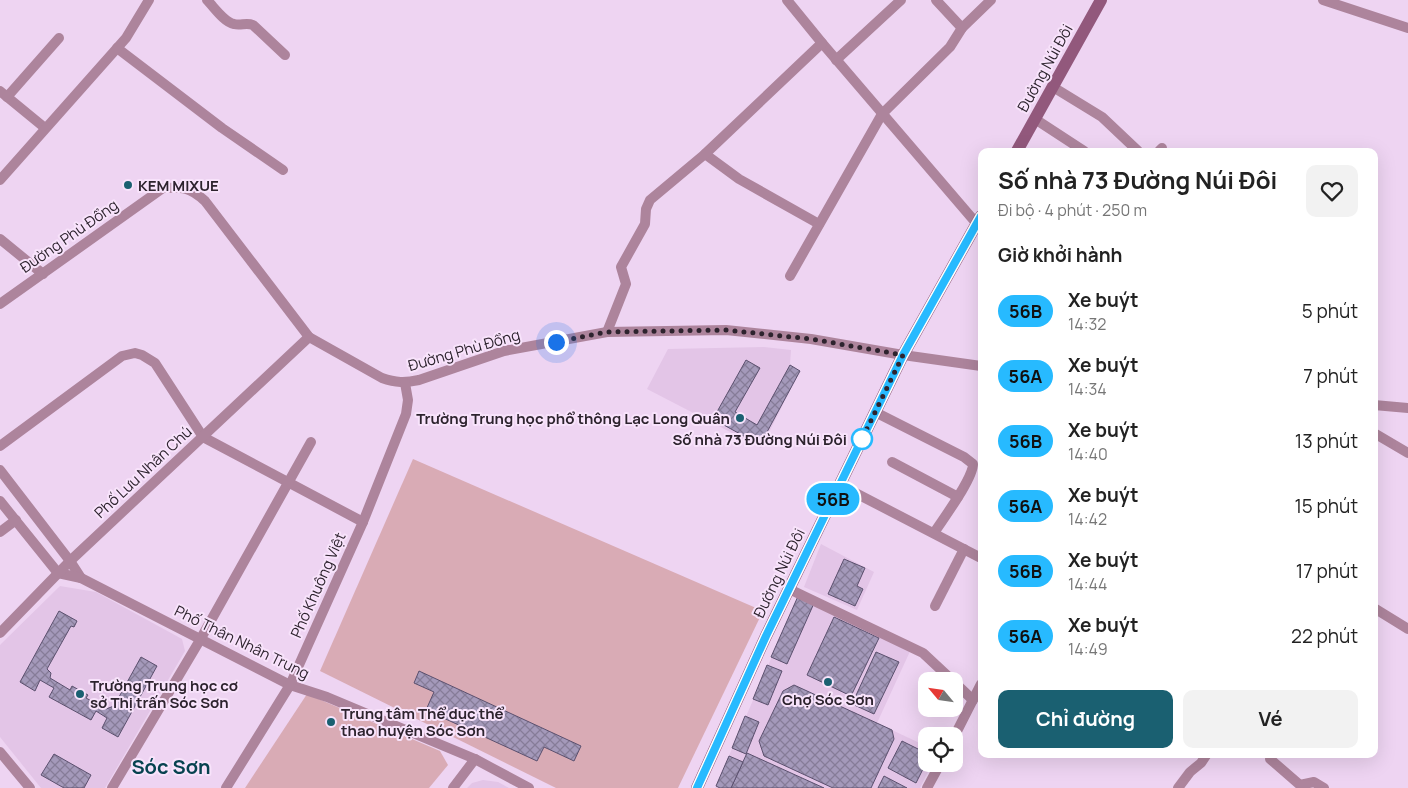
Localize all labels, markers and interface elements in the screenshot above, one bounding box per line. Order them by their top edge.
street label: Đường Núi Đôi [1012,21,1078,115]
text: Số nhà 73 Đường Núi Đôi [998,163,1277,196]
button: heart [1306,165,1358,217]
place label: KEM MIXUE [138,175,219,196]
marker: KEM MIXUE [122,179,134,191]
street label: Đường Phù Đổng [16,194,122,278]
text: Đi bộ · 4 phút · 250 m [998,199,1147,221]
text: Giờ khởi hành [998,242,1122,268]
text: Xe buýt [1068,287,1139,313]
text: 5 phút [1302,298,1358,324]
text: 56B [1009,299,1042,323]
text: 14:32 [1068,313,1106,335]
street label: Đường Phù Đổng [406,324,522,376]
your location [544,330,569,355]
text: Xe buýt [1068,352,1139,378]
text: 7 phút [1303,363,1358,389]
text: 56A [1009,364,1042,388]
text: 14:34 [1068,378,1107,400]
place label: Trường Trung học phổ thông Lạc Long Quân [416,408,730,429]
marker: Trường Trung học phổ thông Lạc Long Quân [734,412,746,424]
text: Xe buýt [1068,417,1139,443]
street label: Phố Lưu Nhân Chú [90,421,196,523]
marker: Số nhà 73 Đường Núi Đôi [851,428,873,450]
text: 13 phút [1295,428,1358,454]
place label: Số nhà 73 Đường Núi Đôi [672,429,847,450]
text: 56B [1009,429,1042,453]
text: 14:40 [1068,443,1108,465]
text: Xe buýt [1068,482,1139,508]
line badge: 56B [804,483,862,515]
text: 56B [816,487,850,511]
text: 15 phút [1294,493,1358,519]
text: 56A [1009,494,1042,518]
text: 14:42 [1068,508,1107,530]
street label: Đường Núi Đôi [748,525,810,621]
street label: Phố Khuông Việt [285,529,351,641]
text: Xe buýt [1068,547,1139,573]
text: 17 phút [1296,558,1358,584]
text: 56B [1009,559,1042,583]
text: 14:44 [1068,573,1107,595]
street label: Phố Thân Nhân Trung [171,600,313,684]
text: Xe buýt [1068,612,1139,638]
text: 22 phút [1291,623,1358,649]
text: 56A [1009,624,1042,648]
text: 14:49 [1068,638,1108,660]
north arrow [918,672,962,718]
map controls [918,672,963,772]
place label: Trường Trung học cơ sở Thị trấn Sóc Sơn [90,675,238,713]
marker: Chợ Sóc Sơn [822,676,834,688]
marker: Trường Trung học cơ sở Thị trấn Sóc Sơn [74,688,86,700]
place label: Chợ Sóc Sơn [782,689,874,710]
button: Chỉ đường [998,690,1173,748]
button: Vé [1183,690,1358,748]
place label: Trung tâm Thể dục thể thao huyện Sóc Sơn [341,703,505,741]
marker: Trung tâm Thể dục thể thao huyện Sóc Sơn [325,716,337,728]
button: locate [918,727,963,772]
district label: Sóc Sơn [131,753,211,780]

